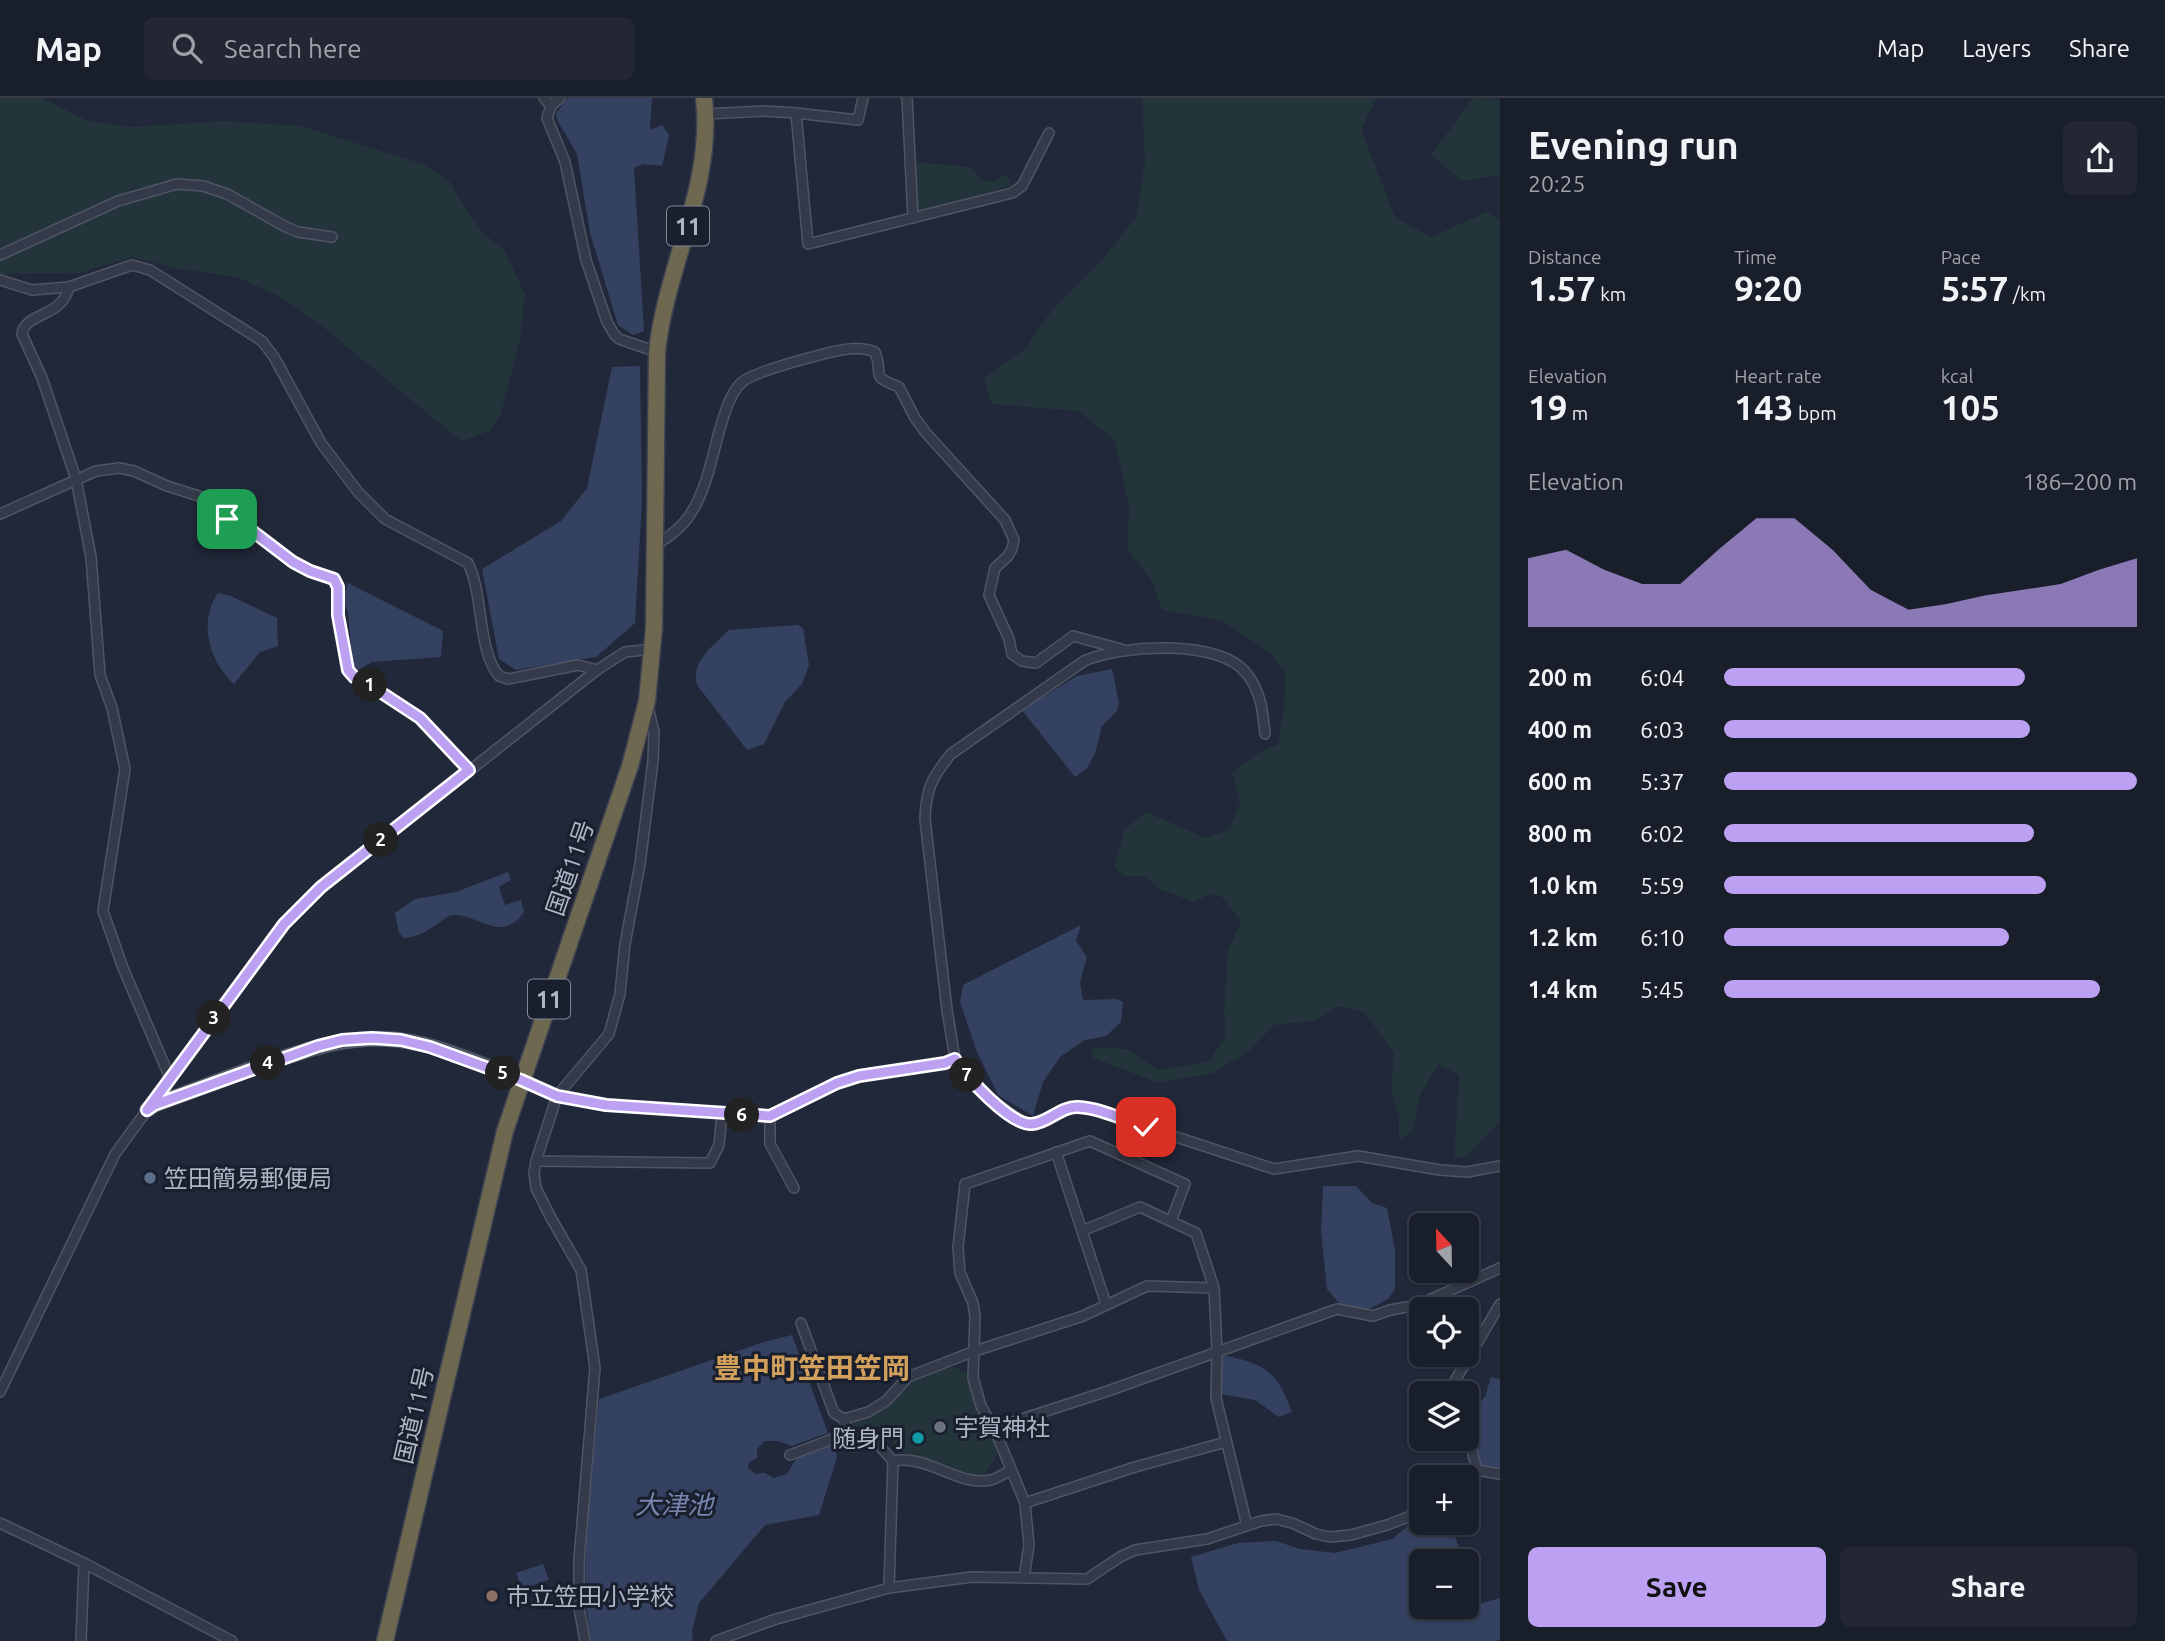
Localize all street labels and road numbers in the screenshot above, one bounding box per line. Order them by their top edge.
road number: 11 [667,206,709,246]
street label: 国道11号 [541,817,599,919]
road number: 11 [528,980,570,1018]
street label: 国道11号 [390,1364,438,1466]

